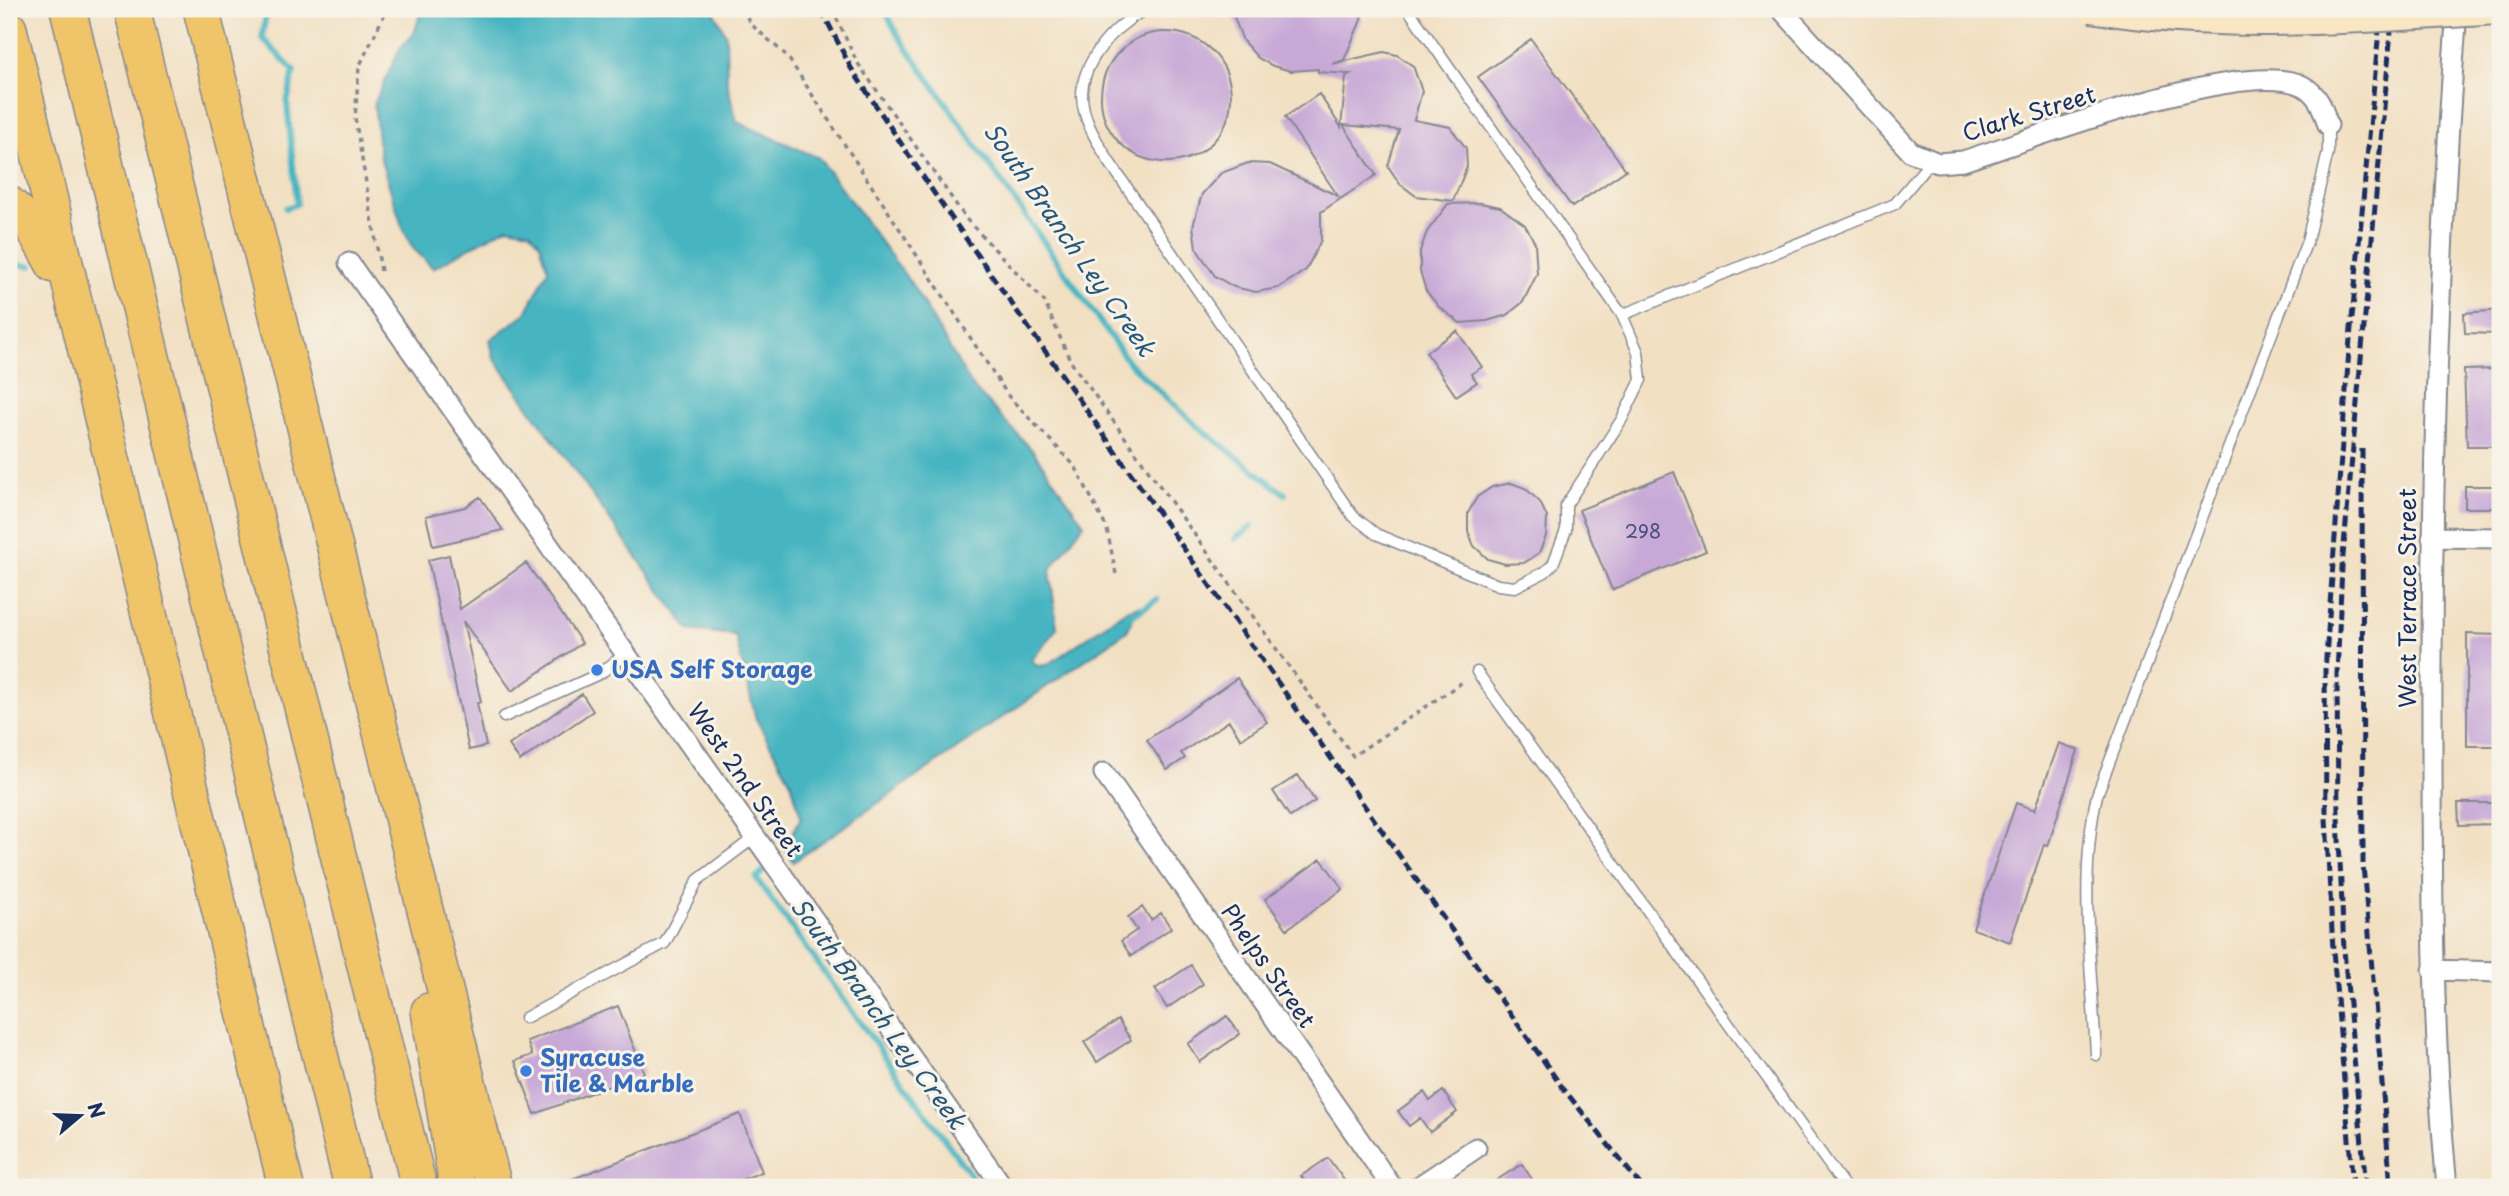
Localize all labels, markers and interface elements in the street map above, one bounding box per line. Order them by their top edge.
street label: Clark Street [1958,76,2099,149]
water label: South Branch Ley Creek [976,115,1166,364]
street label: West Terrace Street [2389,488,2424,708]
house number: 298 [1625,516,1661,544]
place label: USA Self Storage [611,651,813,686]
marker: USA Self Storage [589,662,605,678]
street label: West 2nd Street [680,695,813,864]
water label: South Branch Ley Creek [783,890,977,1137]
street label: Phelps Street [1213,896,1325,1034]
place label: Syracuse Tile & Marble [540,1039,695,1100]
marker: Syracuse Tile & Marble [518,1063,534,1079]
north arrow [46,1080,116,1150]
text: N [81,1098,113,1122]

